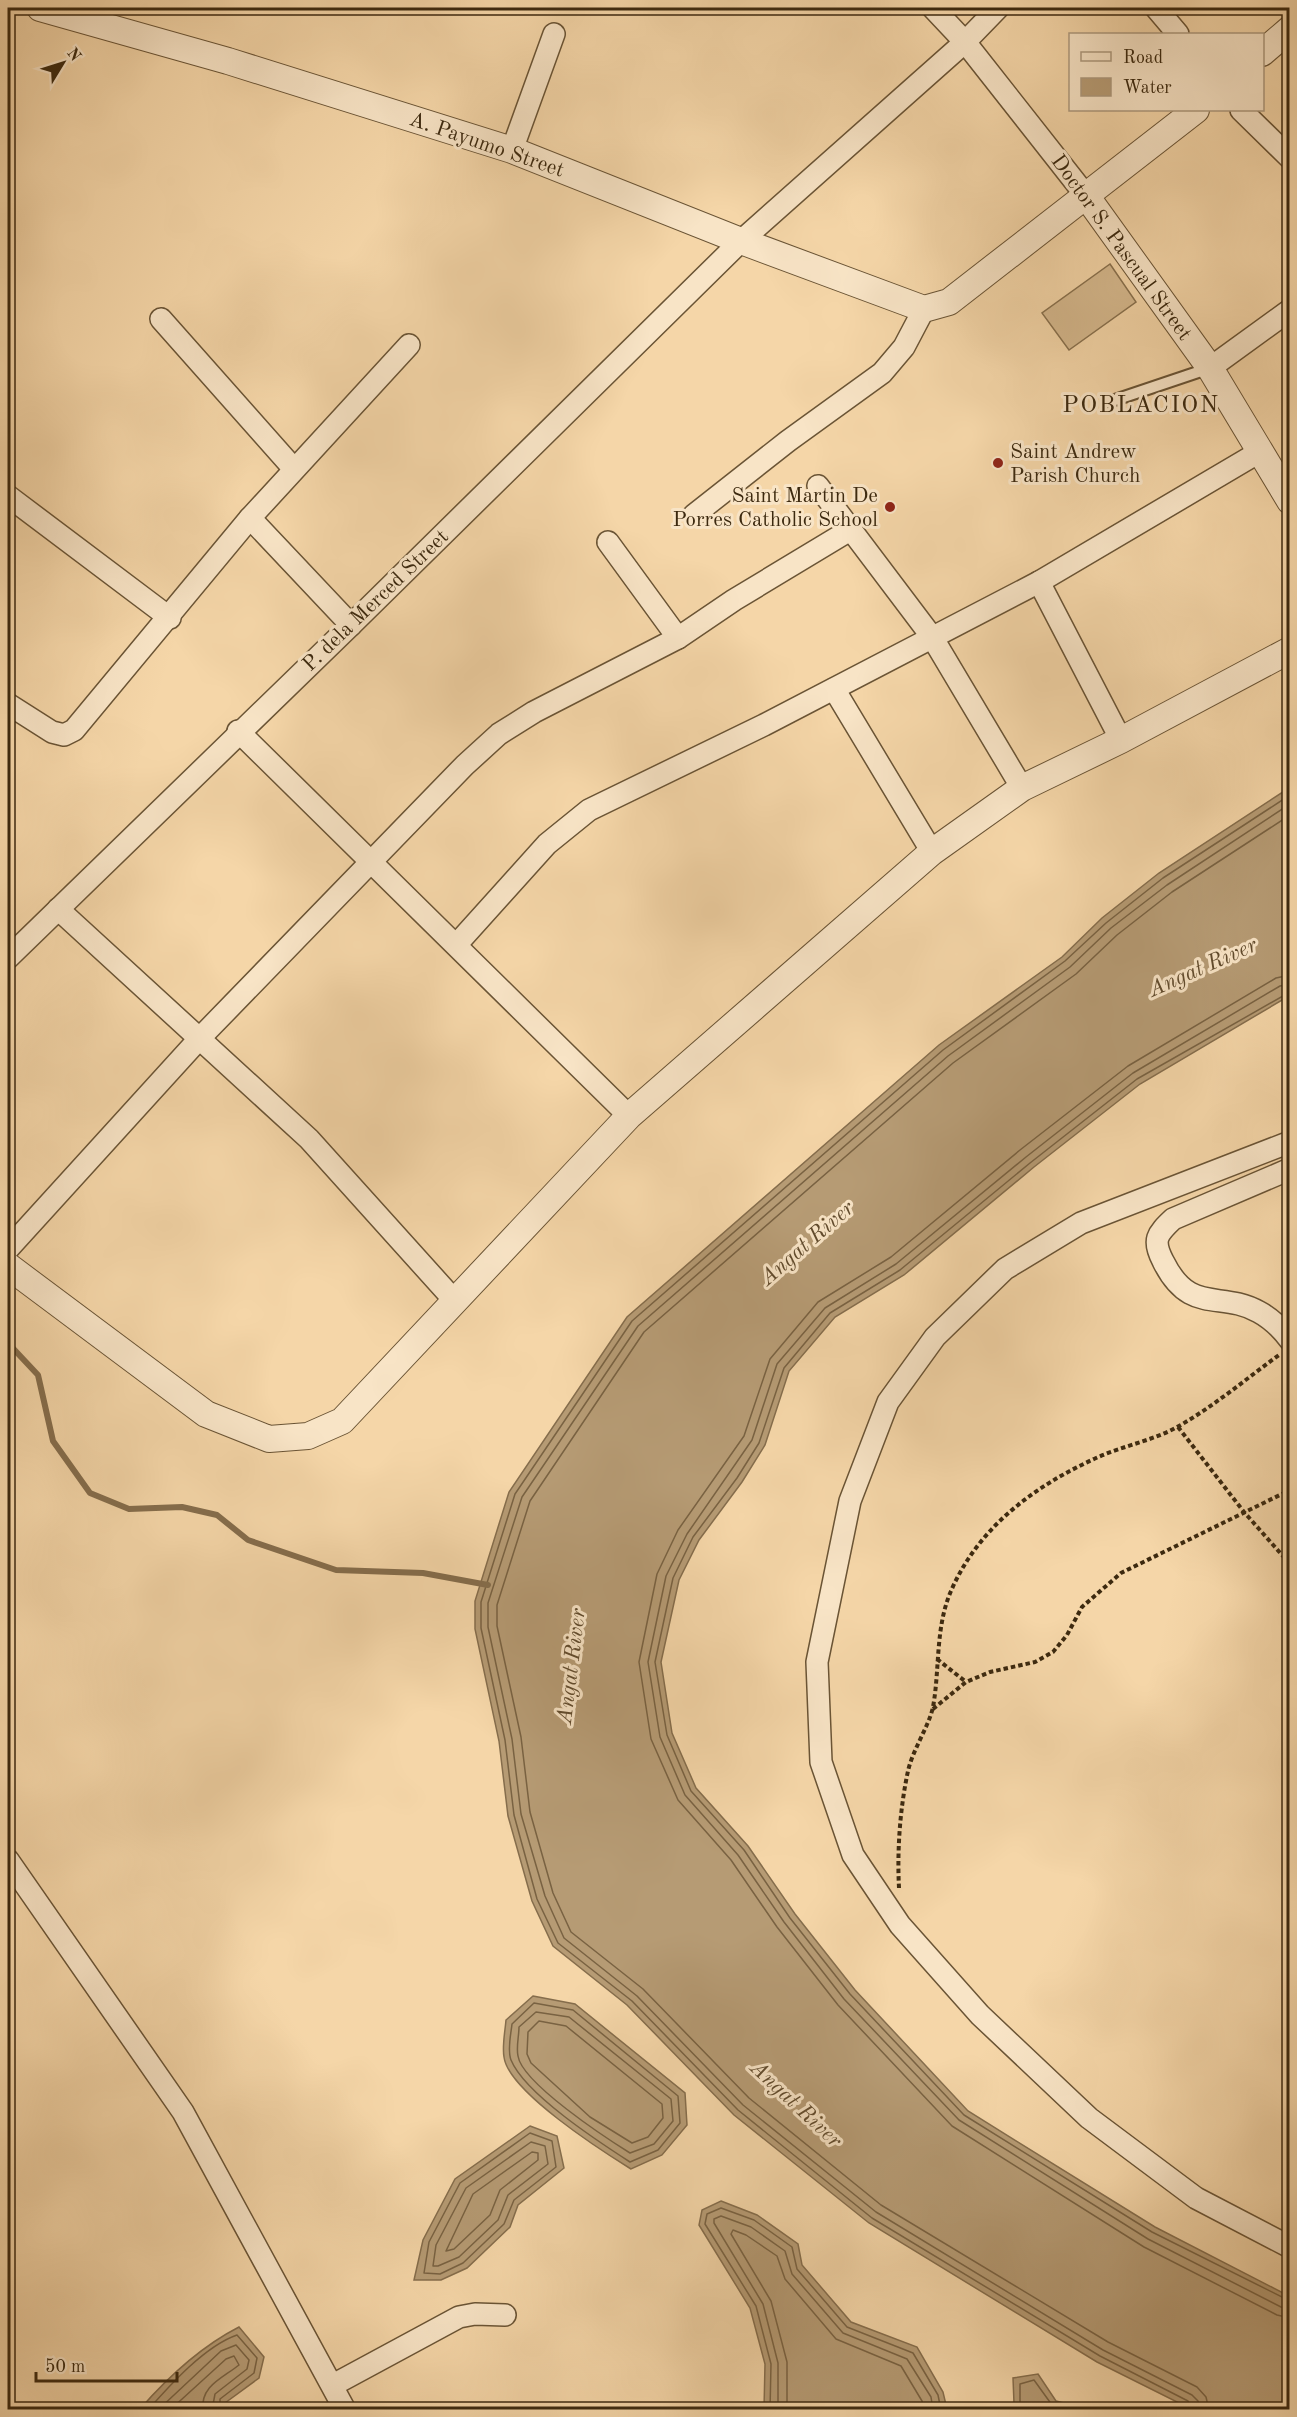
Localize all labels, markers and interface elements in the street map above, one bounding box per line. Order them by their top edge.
north arrow [33,33,93,93]
legend [1069,33,1264,111]
text: N [63,45,84,65]
text: Road [1123,49,1163,67]
text: Water [1123,79,1172,97]
street label: A. Payumo Street [406,109,567,182]
street label: Doctor S. Pascual Street [1047,151,1195,345]
district label: POBLACION [1062,394,1220,418]
place label: Saint Andrew Parish Church [1010,442,1140,487]
marker: Saint Andrew Parish Church [991,456,1005,470]
place label: Saint Martin De Porres Catholic School [672,486,878,531]
marker: Saint Martin De Porres Catholic School [883,500,897,514]
street label: P. dela Merced Street [299,526,453,676]
water label: Angat River [1144,934,1261,1002]
water label: Angat River [755,1197,859,1291]
water label: Angat River [554,1607,590,1726]
water label: Angat River [745,2056,846,2152]
scale bar [36,2345,177,2383]
text: 50 m [45,2358,85,2376]

